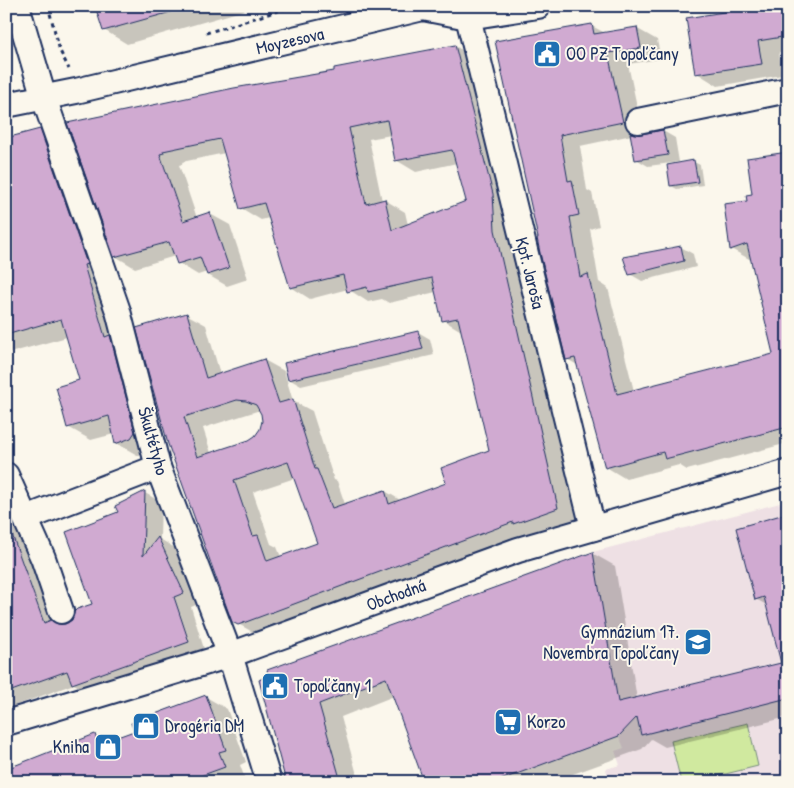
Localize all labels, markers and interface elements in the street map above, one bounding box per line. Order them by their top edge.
street label: Moyzesova [254,21,326,60]
public building icon: OO PZ Topoľčany [532,39,562,69]
place label: OO PZ Topoľčany [566,41,679,66]
street label: Kpt. Jaroša [510,234,551,311]
street label: Škultétyho [132,404,175,478]
street label: Obchodná [363,572,429,617]
place label: Gymnázium 17. Novembra Topoľčany [543,619,679,665]
school or university icon: Gymnázium 17. Novembra Topoľčany [683,627,713,657]
public building icon: Topoľčany 1 [260,671,290,701]
place label: Topoľčany 1 [294,673,371,698]
supermarket icon: Korzo [493,707,523,737]
place label: Korzo [527,709,566,734]
shop icon: Drogéria DM [131,711,161,741]
place label: Drogéria DM [165,713,244,738]
shop icon: Kniha [93,732,123,762]
place label: Kniha [53,734,89,759]

